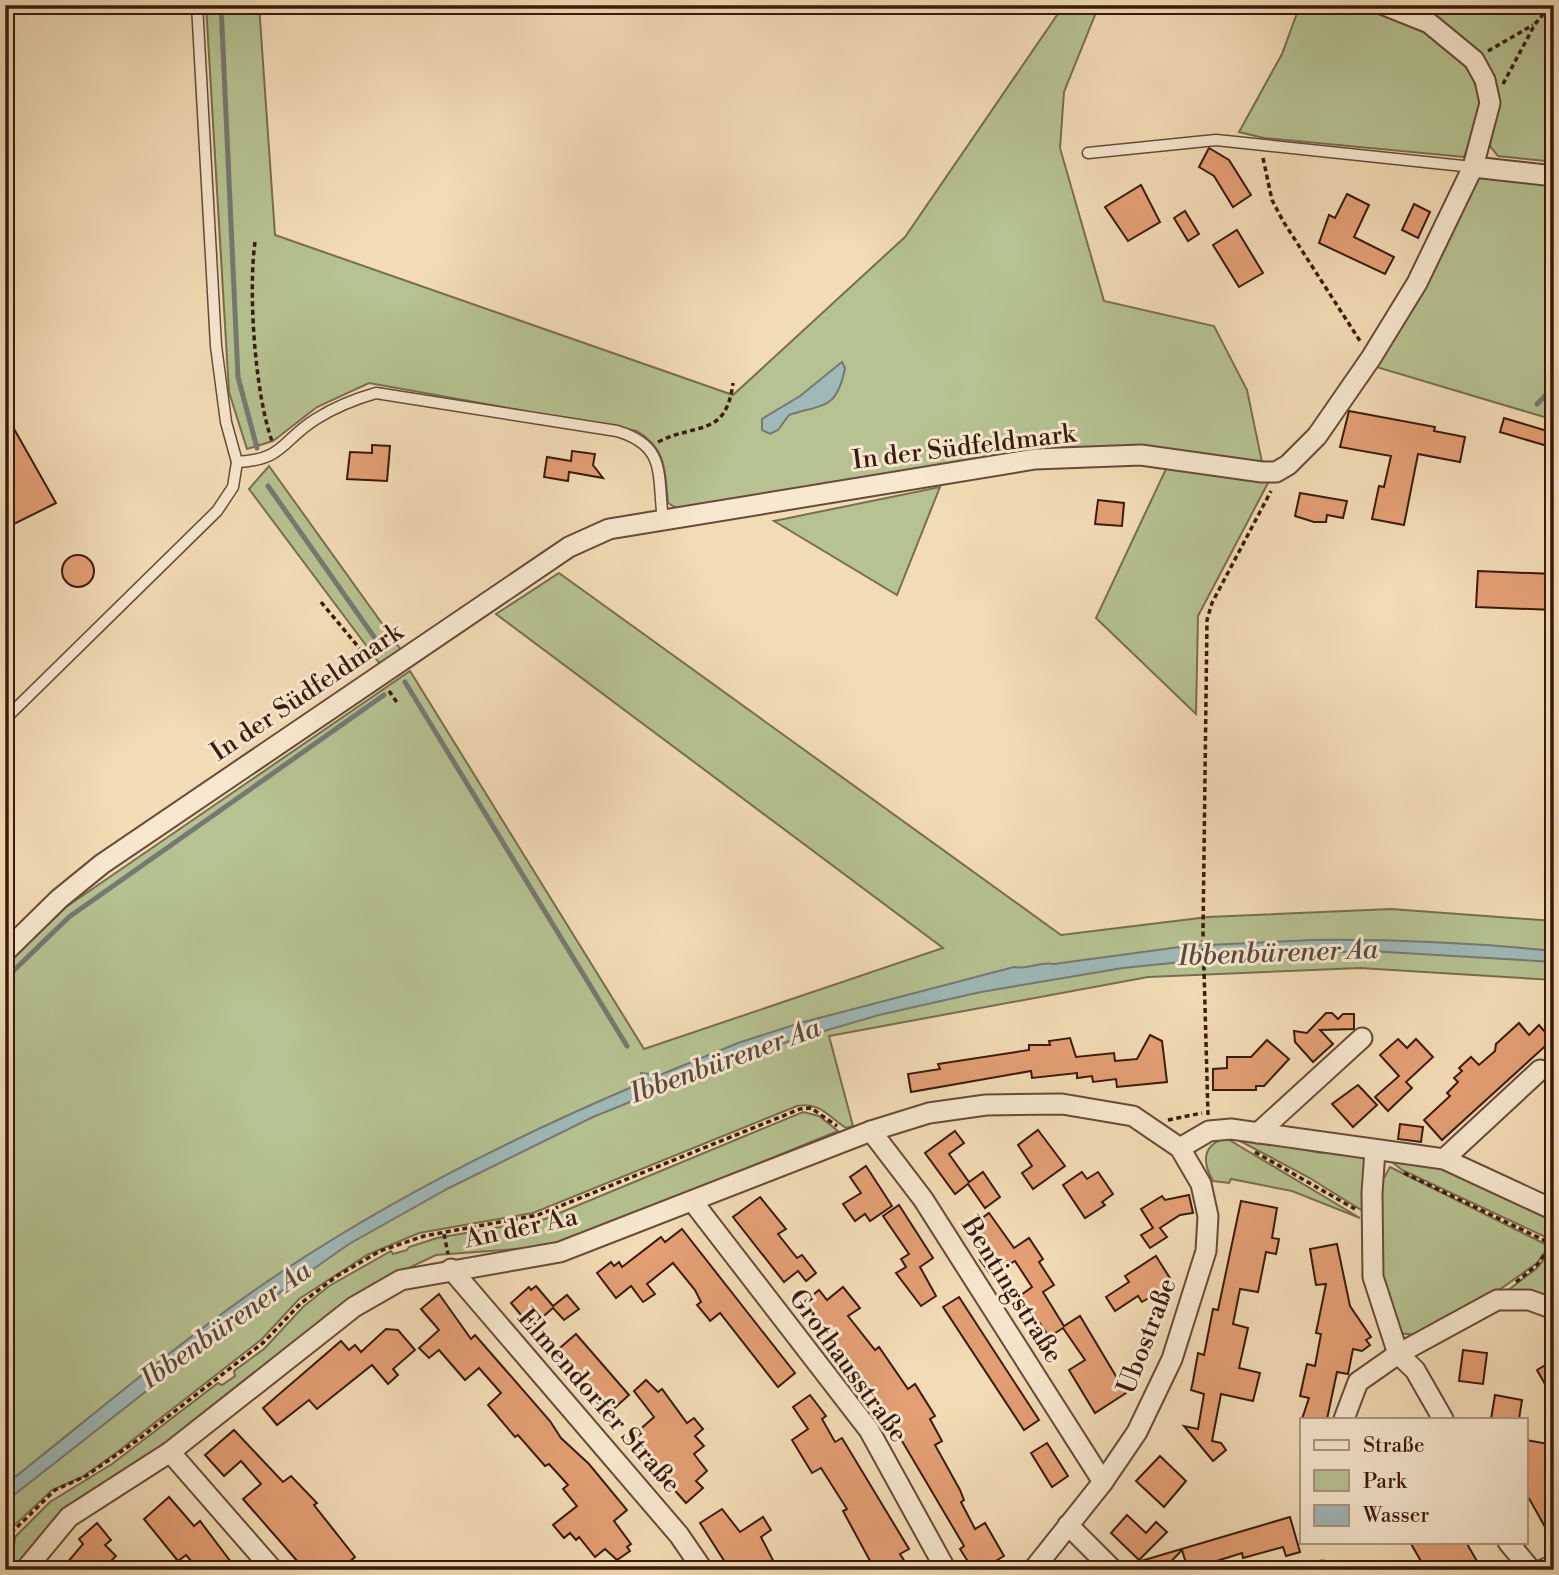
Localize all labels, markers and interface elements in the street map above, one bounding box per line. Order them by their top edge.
street label: In der Südfeldmark [851,417,1079,477]
street label: In der Südfeldmark [205,615,410,768]
water label: Ibbenbürener Aa [1176,932,1379,974]
water label: Ibbenbürener Aa [624,1010,826,1112]
street label: An der Aa [461,1200,581,1256]
street label: Bentingstraße [954,1210,1070,1369]
water label: Ibbenbürener Aa [133,1253,318,1397]
street label: Ubostraße [1110,1274,1184,1398]
street label: Grothausstraße [782,1283,914,1449]
street label: Elmendorfer Straße [510,1303,688,1499]
legend [1300,1418,1528,1544]
text: Straße [1363,1433,1425,1459]
text: Park [1363,1469,1408,1495]
text: Wasser [1362,1503,1429,1529]

